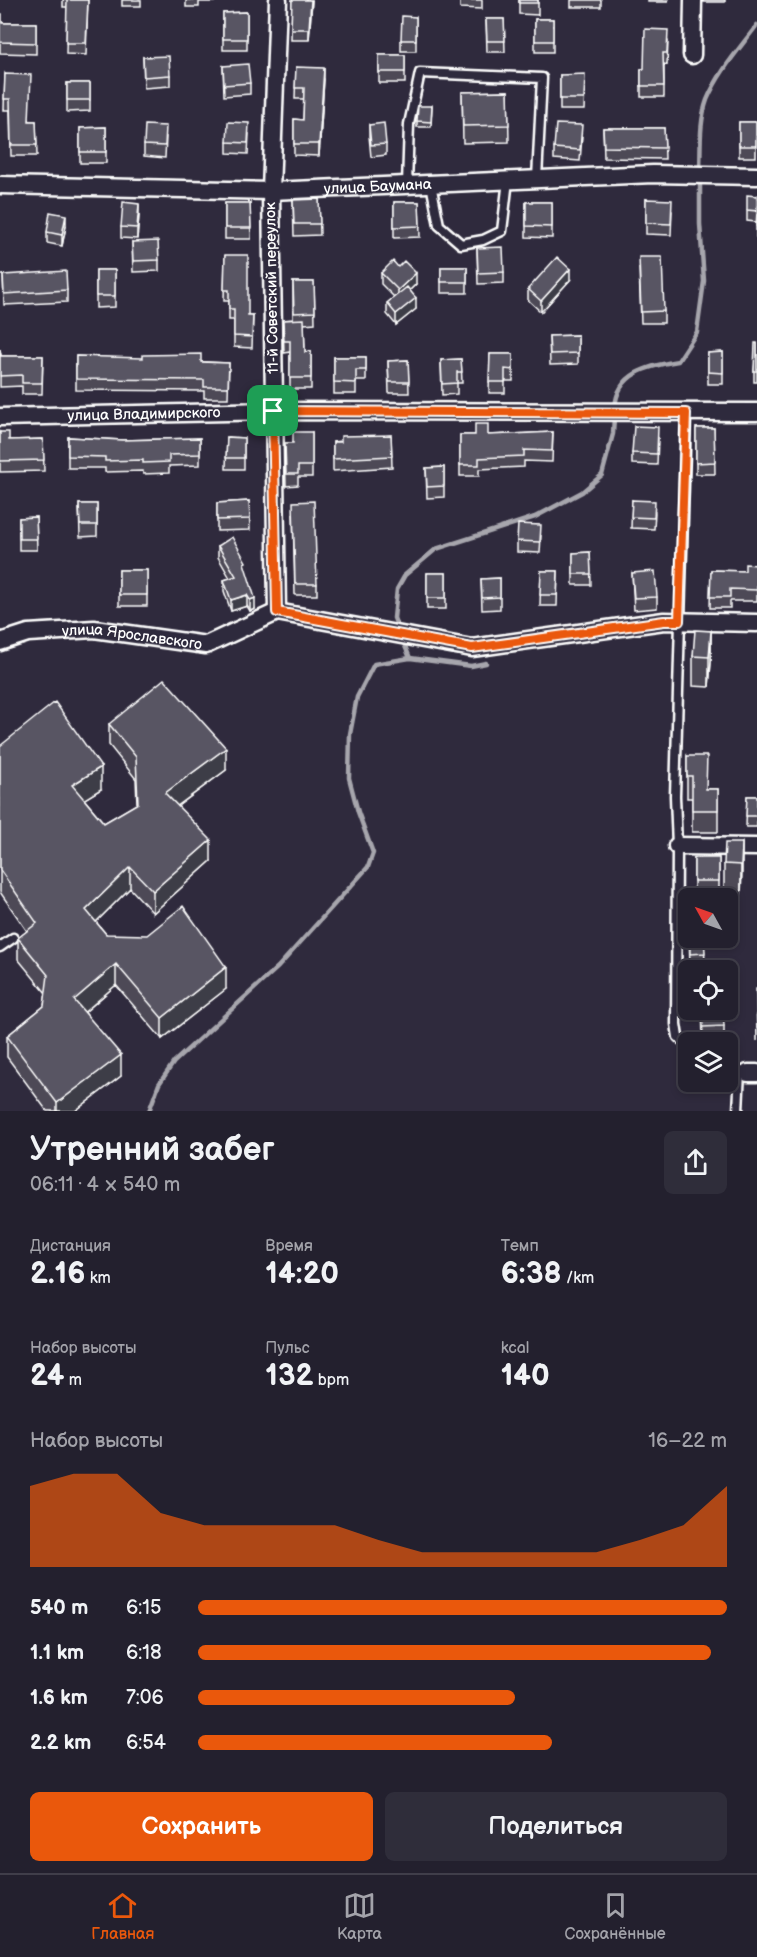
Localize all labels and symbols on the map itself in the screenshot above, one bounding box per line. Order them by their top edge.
street label: улица Баумана [323,174,432,198]
street label: 11-й Советский переулок [261,202,283,374]
pin [247,385,298,436]
street label: улица Владимирского [67,403,221,425]
street label: улица Ярославского [61,619,204,654]
north arrow [678,888,738,948]

